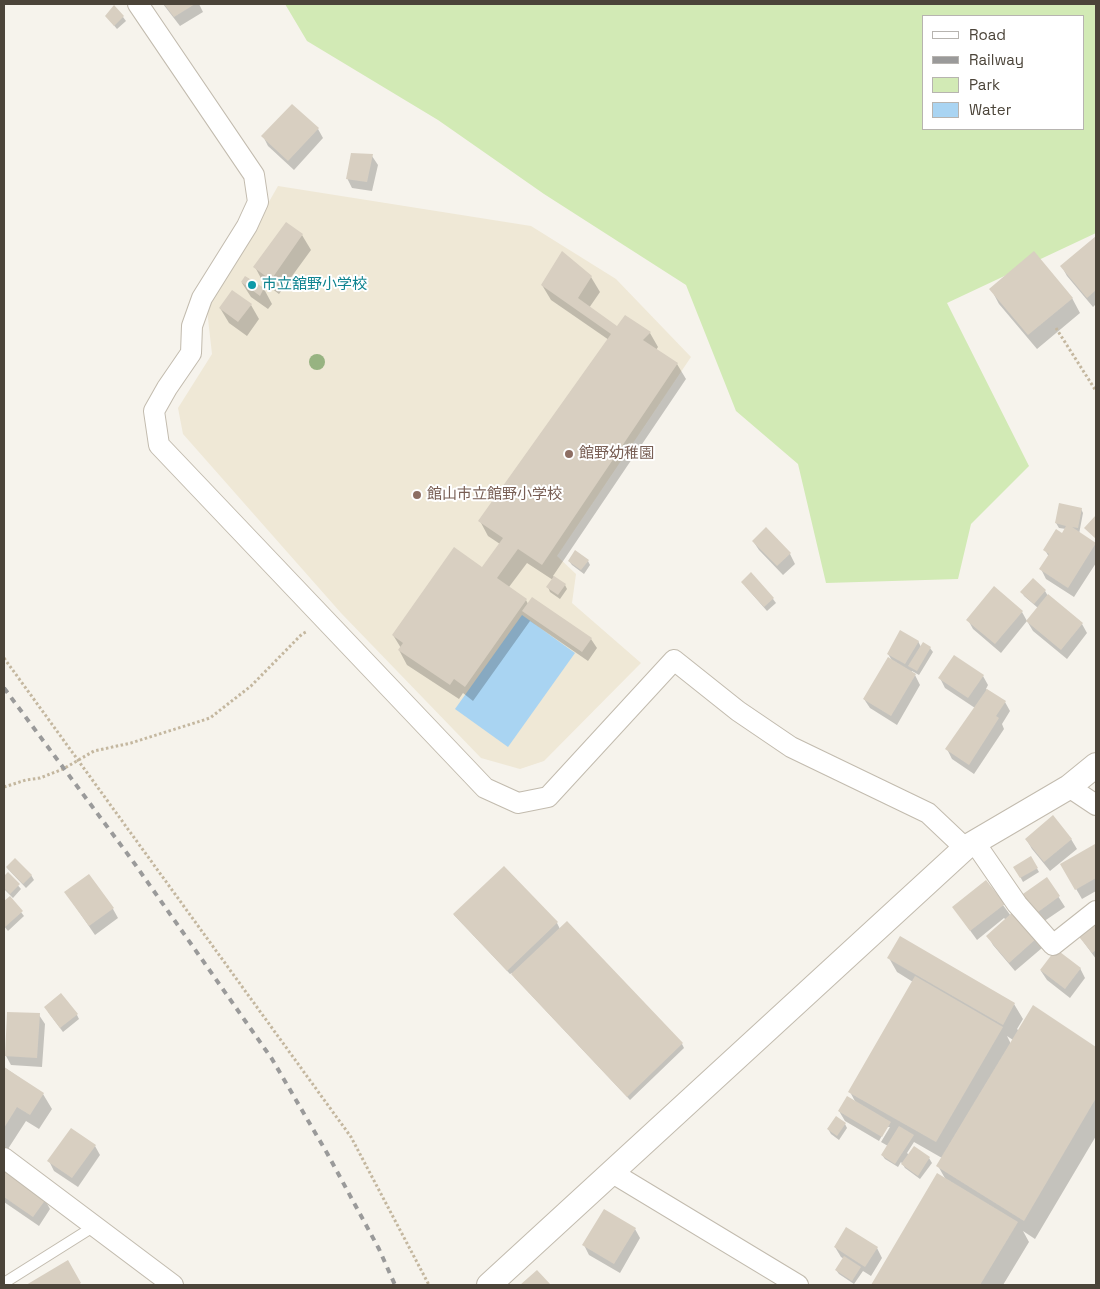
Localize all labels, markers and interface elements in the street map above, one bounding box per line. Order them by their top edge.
legend [922,15,1085,130]
text: Road [969,25,1006,44]
text: Railway [969,50,1024,69]
text: Park [969,75,1000,94]
text: Water [969,100,1011,119]
place label: 市立舘野小学校 [262,276,367,294]
marker: 市立舘野小学校 [246,279,258,291]
place label: 館野幼稚園 [579,445,654,463]
marker: 館野幼稚園 [563,448,575,460]
place label: 館山市立館野小学校 [427,486,562,504]
marker: 館山市立館野小学校 [411,489,423,501]

